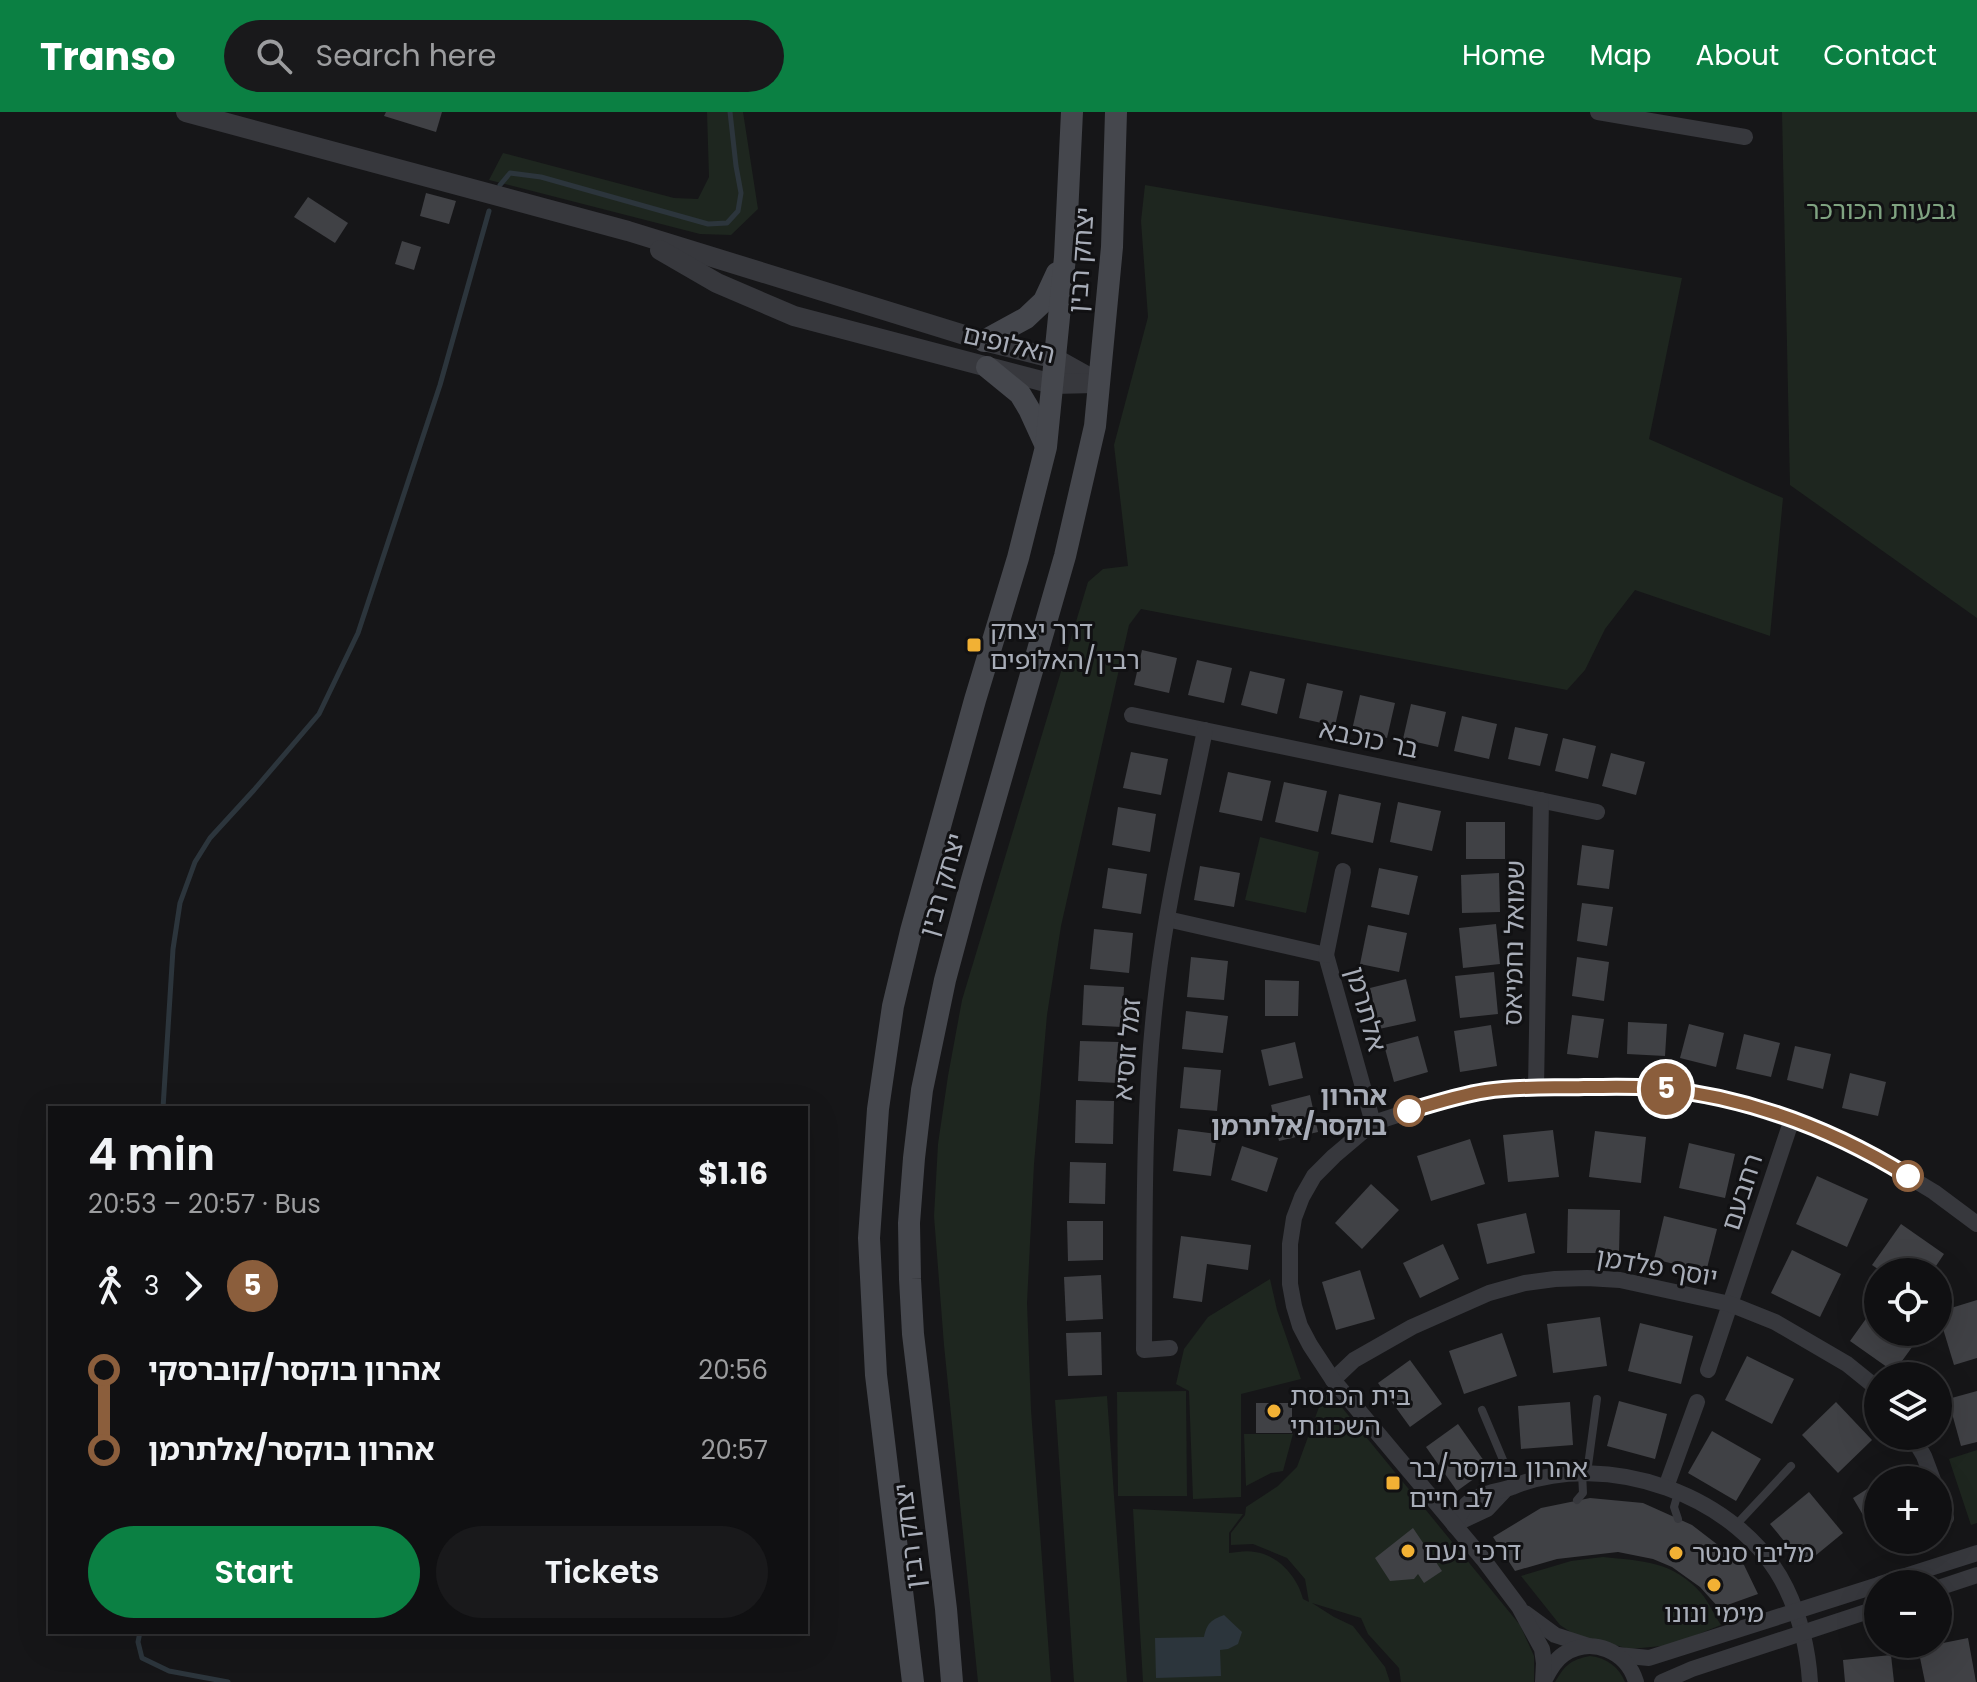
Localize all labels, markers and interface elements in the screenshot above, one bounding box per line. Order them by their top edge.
search box [224,20,784,92]
text: Transo [40,30,176,83]
icon: search [252,34,296,78]
text: Search here [316,34,496,77]
text: Home [1462,36,1545,75]
text: Map [1589,36,1651,75]
text: About [1695,36,1779,75]
text: Contact [1823,36,1937,75]
park label: גבעות הכורכר [1806,192,1956,228]
street label: יצחק רבין [1059,206,1103,314]
street label: האלופים [959,316,1059,372]
place label: דרך יצחק רבין/האלופים [990,612,1140,678]
marker: דרך יצחק רבין/האלופים [965,636,983,654]
street label: בר כוכבא [1316,711,1422,767]
street label: יצחק רבין [910,829,974,941]
street label: שמואל נחמיאס [1495,860,1533,1026]
street label: אלתרמן [1337,962,1395,1056]
street label: זמל זוסיא [1105,996,1149,1102]
line badge: 5 [1640,1063,1692,1115]
text: 5 [1657,1069,1675,1108]
place label: אהרון בוקסר/אלתרמן [1211,1078,1387,1144]
marker: אהרון בוקסר/אלתרמן [1394,1096,1424,1126]
text: 4 min [88,1124,215,1185]
street label: רחבעם [1713,1149,1771,1235]
text: $1.16 [698,1152,768,1195]
unlabelled marker [1893,1161,1923,1191]
text: 20:53 – 20:57 · Bus [88,1186,321,1222]
street label: יוסף פלדמן [1593,1239,1721,1295]
map controls [1864,1258,1952,1658]
button: locate [1864,1258,1952,1346]
icon: walk [88,1264,132,1308]
icon: forward [171,1264,215,1308]
text: 5 [243,1266,262,1305]
text: 3 [144,1268,159,1304]
text: אהרון בוקסר/קוברסקי [148,1348,441,1391]
text: 20:56 [698,1352,768,1388]
button: layers [1864,1362,1952,1450]
place label: בית הכנסת השכונתי [1290,1378,1411,1444]
marker: בית הכנסת השכונתי [1265,1402,1283,1420]
text: אהרון בוקסר/אלתרמן [148,1428,435,1471]
text: 20:57 [701,1432,768,1468]
place label: אהרון בוקסר/בר לב חיים [1409,1450,1588,1516]
button: + [1864,1466,1952,1554]
marker: אהרון בוקסר/בר לב חיים [1384,1474,1402,1492]
street label: יצחק רבין [885,1481,933,1591]
button: Start [88,1526,420,1618]
button: Tickets [436,1526,768,1618]
place label: דרכי נעם [1424,1533,1521,1569]
place label: מליבו סנטר [1692,1535,1814,1571]
marker: דרכי נעם [1399,1542,1417,1560]
marker: מליבו סנטר [1667,1544,1685,1562]
button: − [1864,1570,1952,1658]
marker: מימי ונונו [1705,1576,1723,1594]
place label: מימי ונונו [1664,1595,1764,1631]

